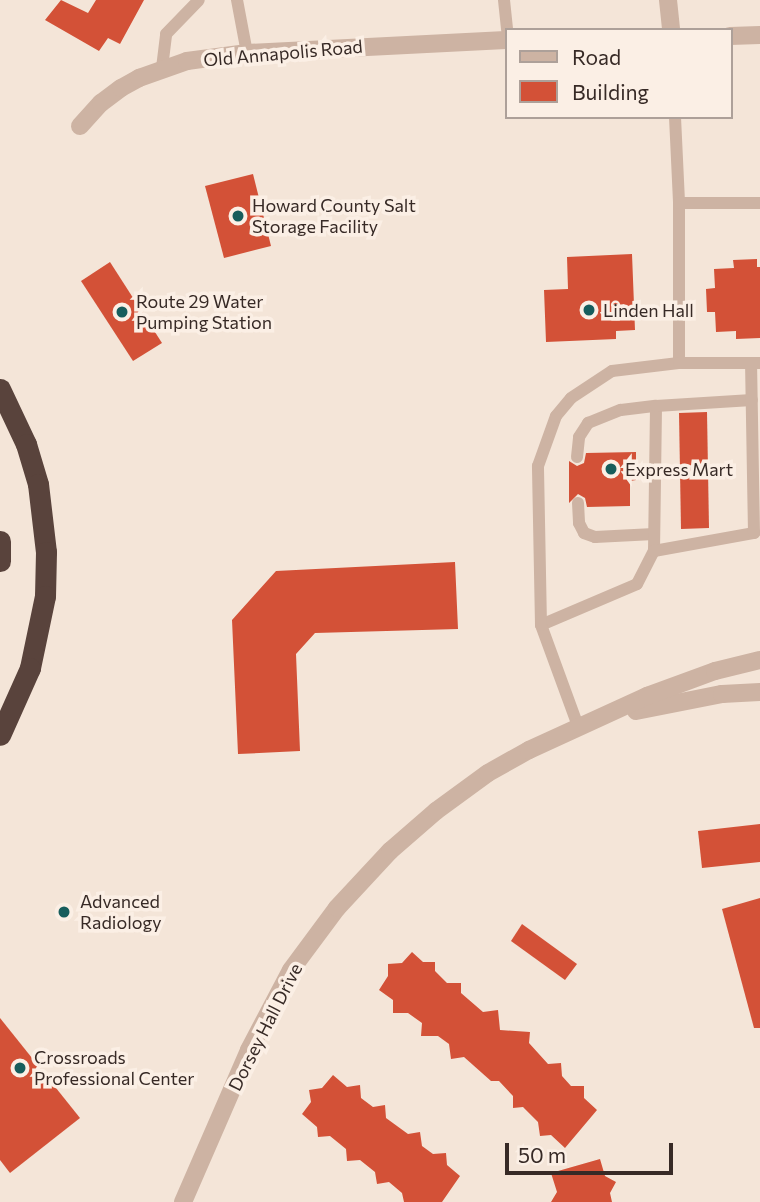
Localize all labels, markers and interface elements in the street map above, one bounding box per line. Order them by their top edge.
legend [504,28,732,119]
street label: Old Annapolis Road [202,35,364,71]
text: Road [572,44,621,69]
text: Building [572,79,649,104]
place label: Howard County Salt Storage Facility [252,195,416,238]
marker: Howard County Salt Storage Facility [230,208,246,224]
place label: Route 29 Water Pumping Station [136,291,272,334]
place label: Linden Hall [603,299,694,321]
marker: Linden Hall [581,302,597,318]
marker: Route 29 Water Pumping Station [114,304,130,320]
place label: Express Mart [625,458,733,480]
marker: Express Mart [603,461,619,477]
place label: Advanced Radiology [80,891,162,934]
marker: Advanced Radiology [54,902,74,922]
street label: Dorsey Hall Drive [224,960,306,1094]
place label: Crossroads Professional Center [34,1047,195,1090]
marker: Crossroads Professional Center [12,1060,28,1076]
scale bar [508,1128,676,1172]
text: 50 m [518,1142,566,1167]

